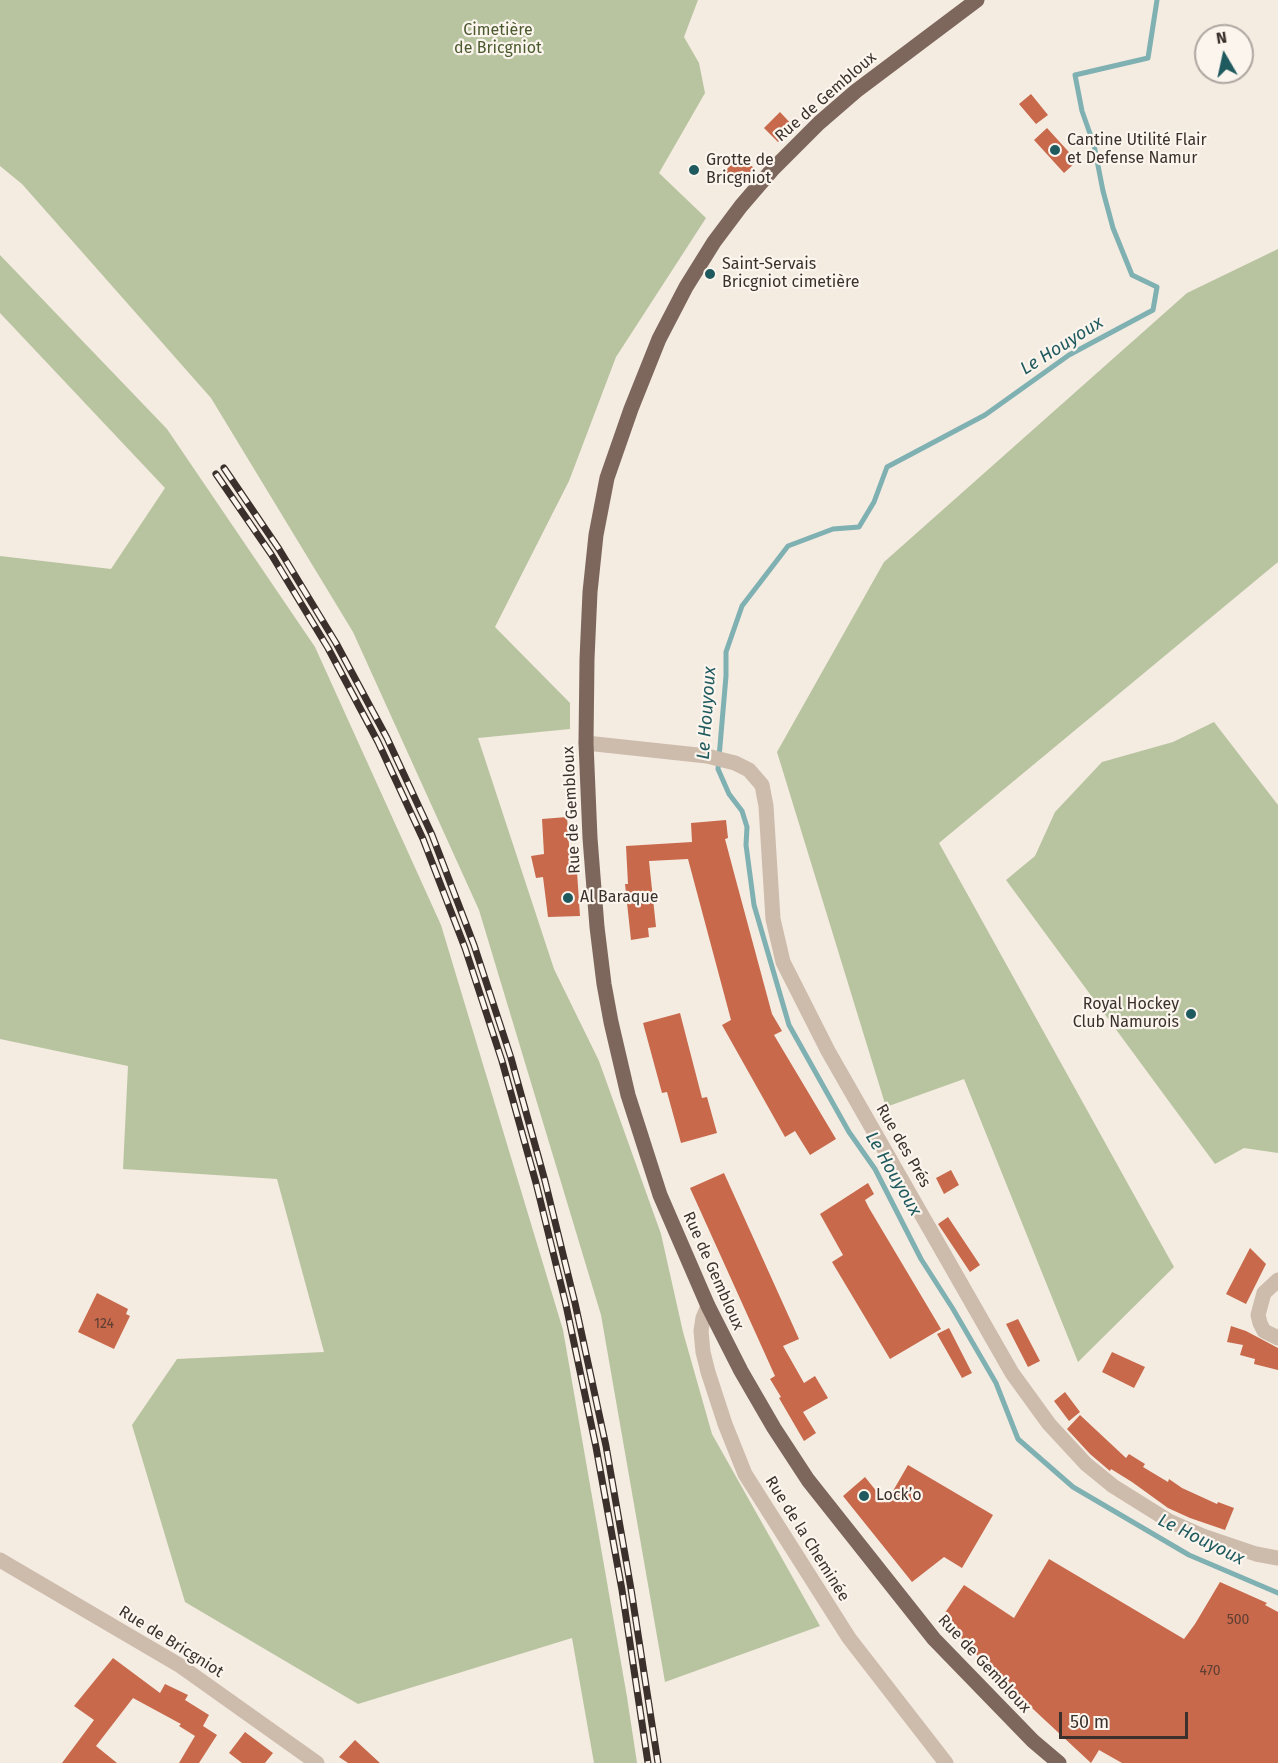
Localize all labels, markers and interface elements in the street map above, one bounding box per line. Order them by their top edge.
park label: Cimetière de Bricgniot [454,21,542,59]
north arrow [1194,24,1254,84]
text: N [1215,27,1228,48]
street label: Rue de Gembloux [772,48,880,146]
place label: Cantine Utilité Flair et Defense Namur [1067,131,1207,169]
marker: Cantine Utilité Flair et Defense Namur [1048,143,1062,157]
place label: Grotte de Bricgniot [706,151,774,189]
marker: Grotte de Bricgniot [687,163,701,177]
place label: Saint-Servais Bricgniot cimetière [722,255,859,293]
marker: Saint-Servais Bricgniot cimetière [703,267,717,281]
water label: Le Houyoux [1017,312,1107,380]
water label: Le Houyoux [693,666,721,760]
street label: Rue de Gembloux [559,746,585,874]
place label: Al Baraque [580,888,658,908]
marker: Al Baraque [561,891,575,905]
place label: Royal Hockey Club Namurois [1073,995,1179,1033]
marker: Royal Hockey Club Namurois [1184,1007,1198,1021]
street label: Rue des Prés [871,1101,935,1191]
water label: Le Houyoux [860,1128,926,1220]
street label: Rue de Gembloux [678,1209,748,1333]
house number: 124 [94,1316,114,1332]
street label: Rue de la Cheminée [761,1473,853,1605]
place label: Lock’o [876,1486,922,1506]
marker: Lock’o [857,1489,871,1503]
water label: Le Houyoux [1154,1510,1248,1570]
street label: Rue de Bricgniot [115,1602,227,1682]
street label: Rue de Gembloux [933,1611,1035,1717]
house number: 500 [1227,1612,1249,1628]
house number: 470 [1200,1663,1220,1679]
scale bar [1062,1700,1191,1738]
text: 50 m [1070,1711,1109,1733]

